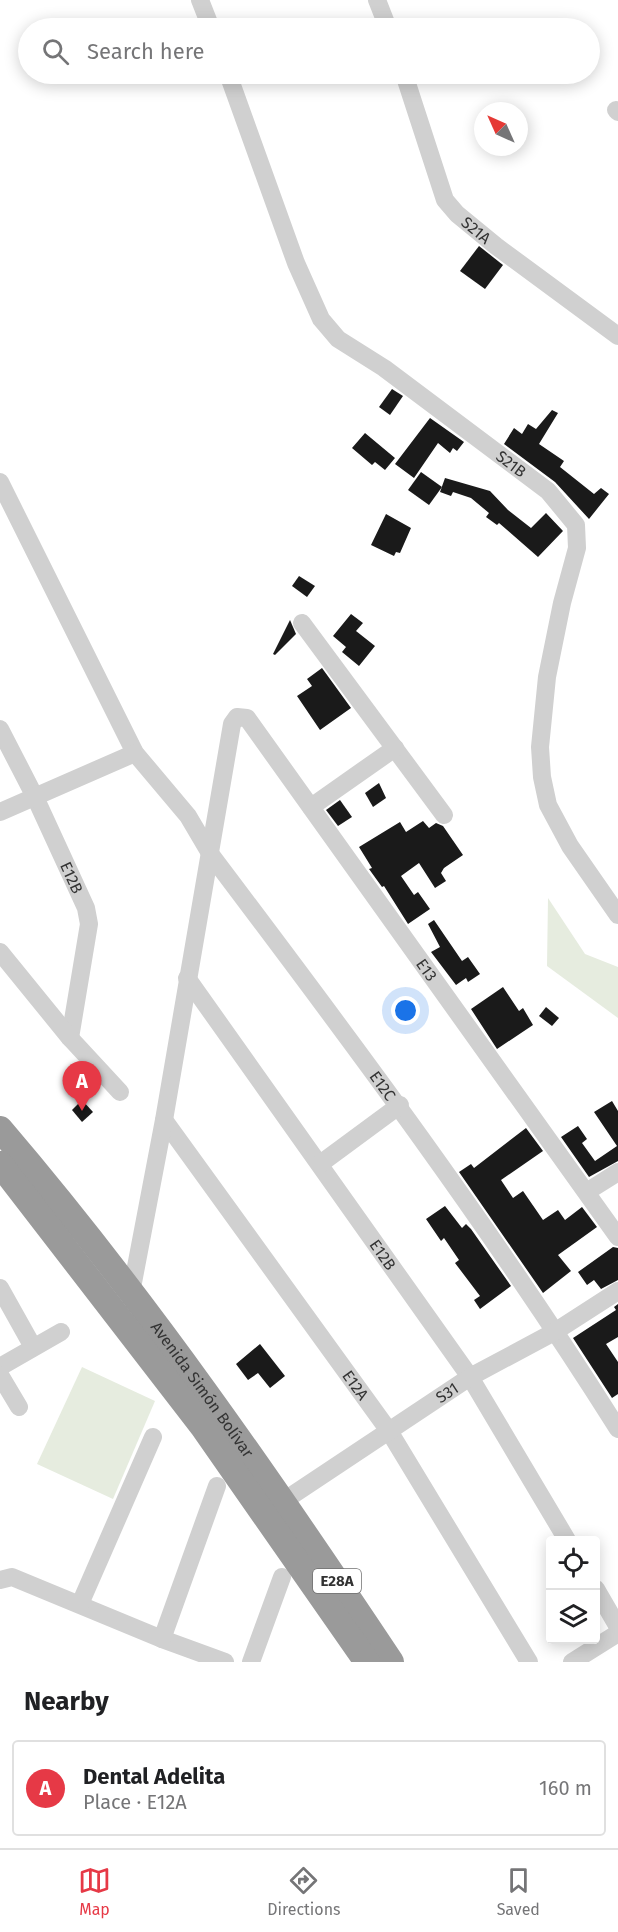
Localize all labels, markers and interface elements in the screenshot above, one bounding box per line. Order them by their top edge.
search box [18,18,600,84]
icon: search [39,35,72,68]
text: Search here [87,38,205,65]
north arrow [474,102,528,156]
street label: S21A [458,213,495,248]
street label: S21B [492,446,530,482]
street label: E12B [56,859,87,897]
street label: E13 [412,955,441,985]
your location [391,996,420,1025]
pin: A [62,1062,101,1111]
street label: E12C [365,1067,400,1104]
street label: E12B [365,1236,400,1274]
street label: Avenida Simón Bolívar [147,1318,258,1462]
street label: E12A [338,1367,373,1405]
street label: S31 [432,1378,462,1407]
map controls [546,1536,600,1644]
button: locate [546,1536,600,1590]
road number: E28A [313,1569,361,1593]
button: layers [546,1590,600,1644]
text: Nearby [24,1686,109,1717]
text: Dental Adelita [83,1763,225,1790]
text: A [40,1776,51,1800]
text: 160 m [539,1776,592,1800]
text: Place · E12A [83,1790,187,1814]
tab: Map [78,1864,111,1919]
tab: Directions [267,1864,341,1919]
tab: Saved [497,1864,540,1919]

